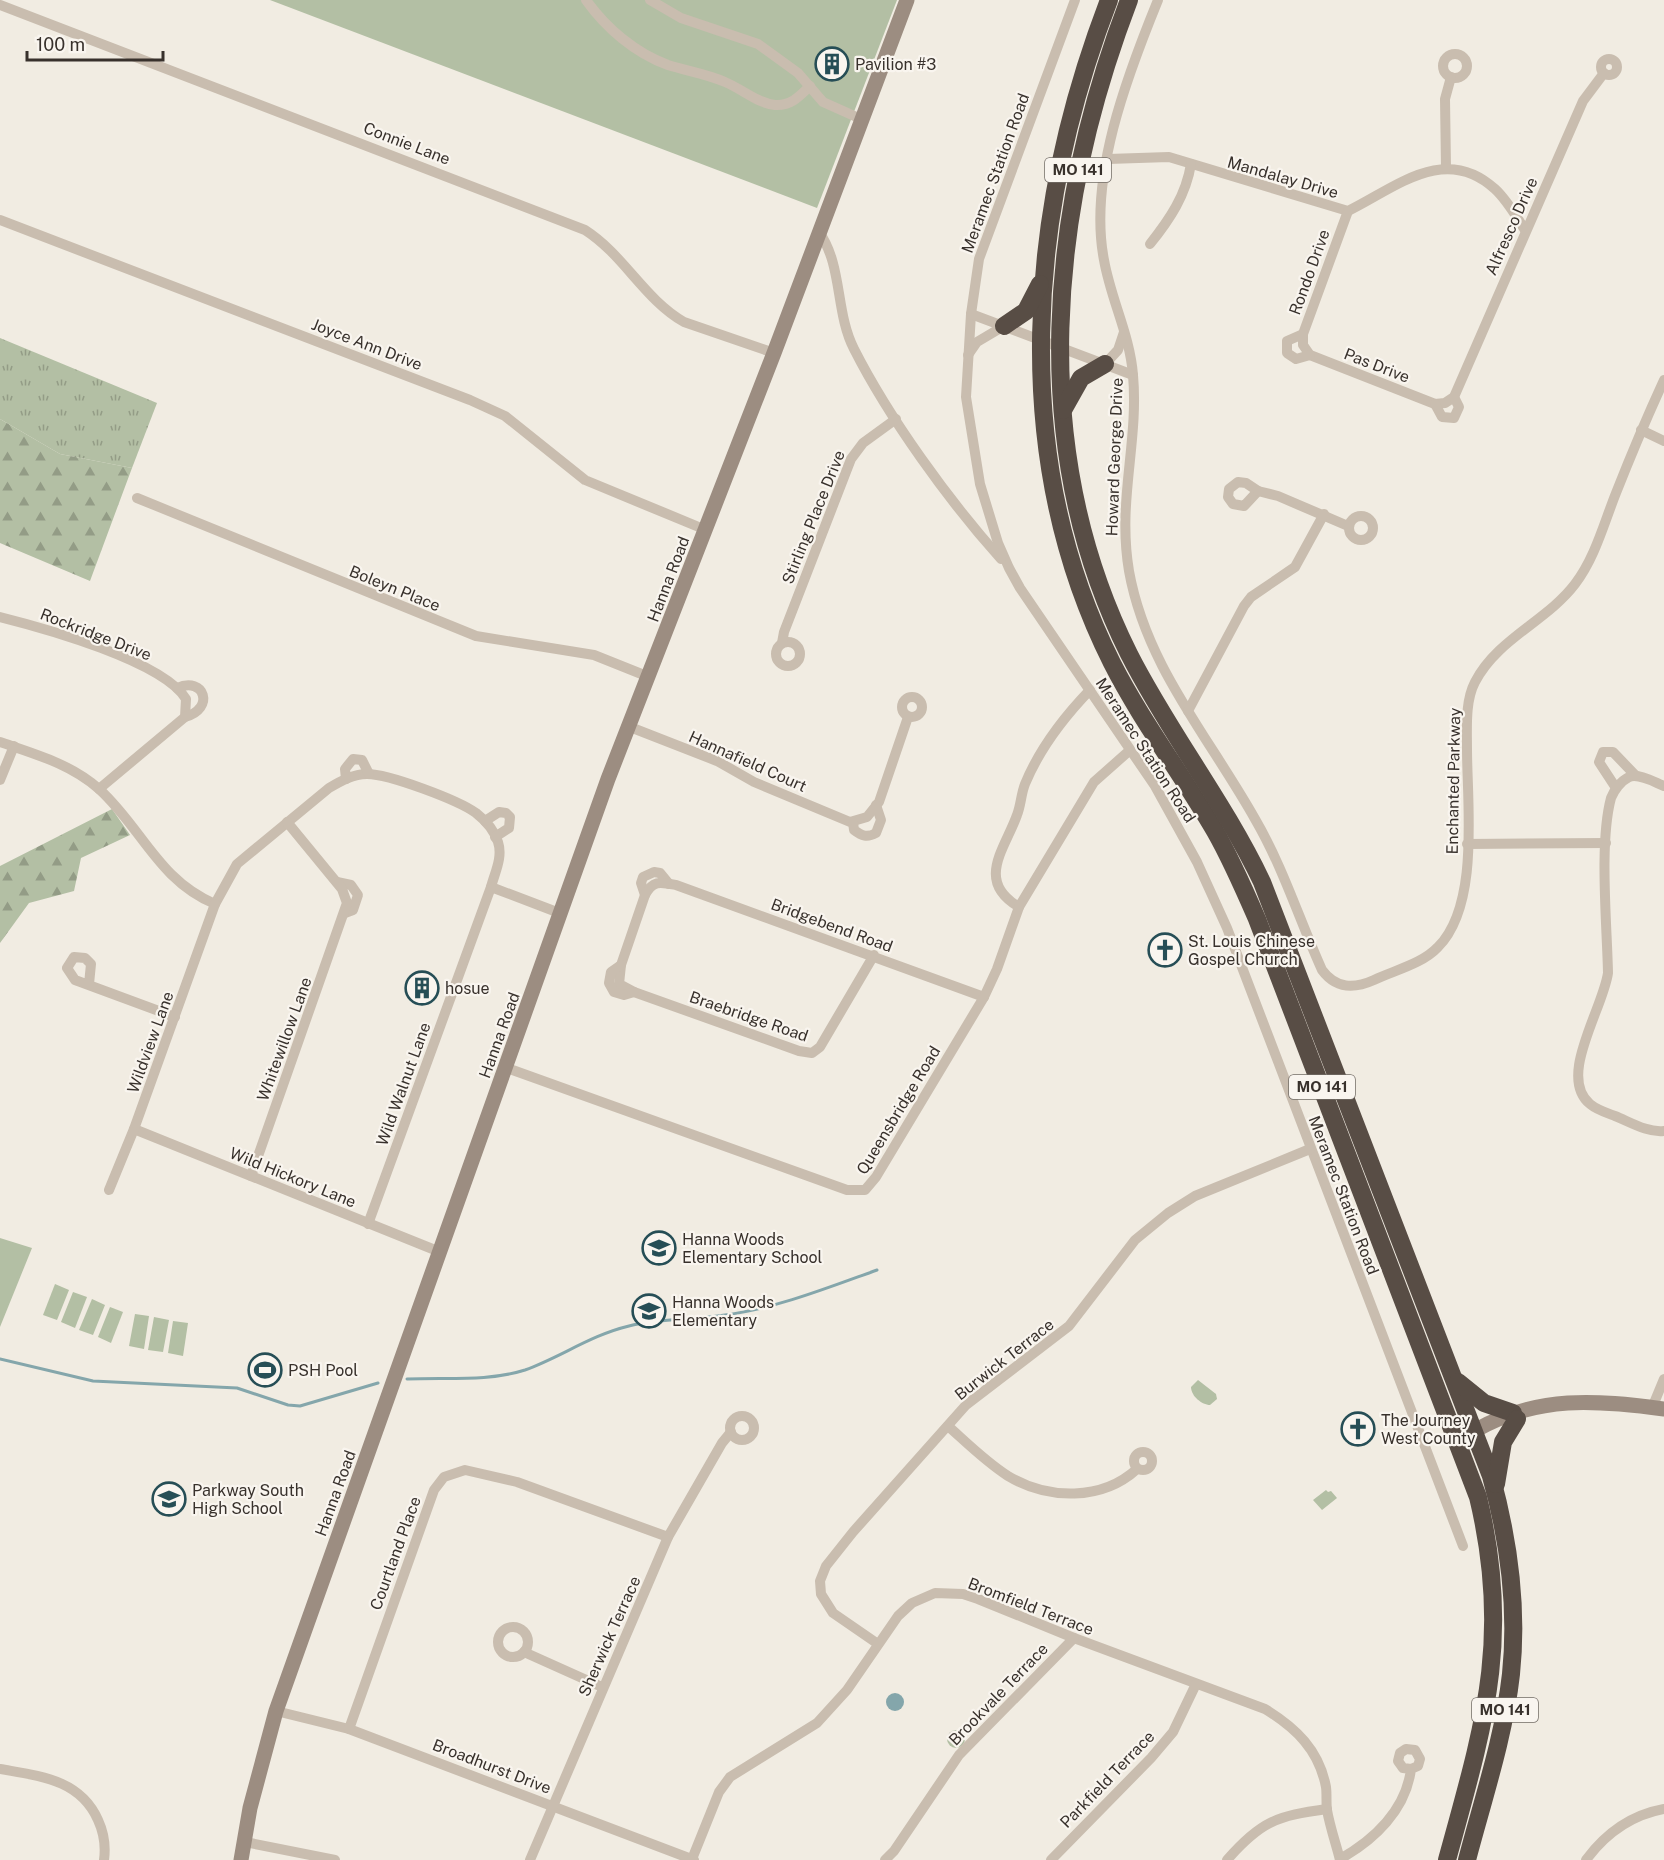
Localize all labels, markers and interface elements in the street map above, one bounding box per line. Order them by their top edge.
scale bar [27,24,164,62]
text: 100 m [36,34,85,55]
building icon: Pavilion #3 [814,46,850,82]
place label: Pavilion #3 [855,55,936,74]
street label: Meramec Station Road [958,91,1033,256]
street label: Connie Lane [361,118,453,169]
street label: Mandalay Drive [1225,153,1341,202]
road number: MO 141 [1045,158,1111,182]
street label: Alfresco Drive [1481,174,1542,278]
street label: Rondo Drive [1285,227,1334,317]
street label: Joyce Ann Drive [309,315,425,374]
street label: Pas Drive [1341,344,1412,387]
street label: Howard George Drive [1102,378,1127,537]
street label: Stirling Place Drive [778,448,849,587]
street label: Hanna Road [643,534,693,625]
street label: Boleyn Place [347,562,443,615]
street label: Rockridge Drive [37,604,154,664]
street label: Meramec Station Road [1092,674,1199,826]
street label: Enchanted Parkway [1443,707,1464,855]
street label: Hannafield Court [686,727,810,796]
street label: Bridgebend Road [768,895,895,956]
church icon: St. Louis Chinese Gospel Church [1147,932,1183,968]
place label: St. Louis Chinese Gospel Church [1188,932,1315,969]
building icon: hosue [404,970,440,1006]
street label: Whitewillow Lane [253,975,316,1104]
place label: hosue [445,979,490,998]
street label: Braebridge Road [687,987,811,1046]
street label: Wildview Lane [123,989,178,1096]
street label: Hanna Road [475,990,524,1081]
street label: Wild Walnut Lane [372,1020,435,1148]
street label: Queensbridge Road [853,1043,944,1178]
road number: MO 141 [1289,1075,1355,1099]
street label: Meramec Station Road [1304,1113,1383,1277]
street label: Wild Hickory Lane [227,1143,359,1211]
school or university icon: Hanna Woods Elementary School [641,1230,677,1266]
place label: Hanna Woods Elementary School [682,1230,823,1267]
school or university icon: Hanna Woods Elementary [631,1293,667,1329]
place label: Hanna Woods Elementary [672,1293,774,1330]
street label: Burwick Terrace [951,1315,1058,1404]
sports icon: PSH Pool [247,1352,283,1388]
place label: PSH Pool [288,1361,358,1380]
church icon: The Journey West County [1340,1411,1376,1447]
place label: The Journey West County [1381,1411,1476,1448]
street label: Hanna Road [311,1448,360,1539]
school or university icon: Parkway South High School [151,1481,187,1517]
place label: Parkway South High School [192,1481,304,1518]
street label: Courtland Place [366,1494,425,1613]
street label: Sherwick Terrace [574,1573,644,1699]
street label: Bromfield Terrace [965,1574,1096,1639]
street label: Brookvale Terrace [945,1639,1052,1749]
road number: MO 141 [1472,1698,1538,1722]
street label: Parkfield Terrace [1056,1727,1158,1832]
street label: Broadhurst Drive [430,1735,554,1798]

